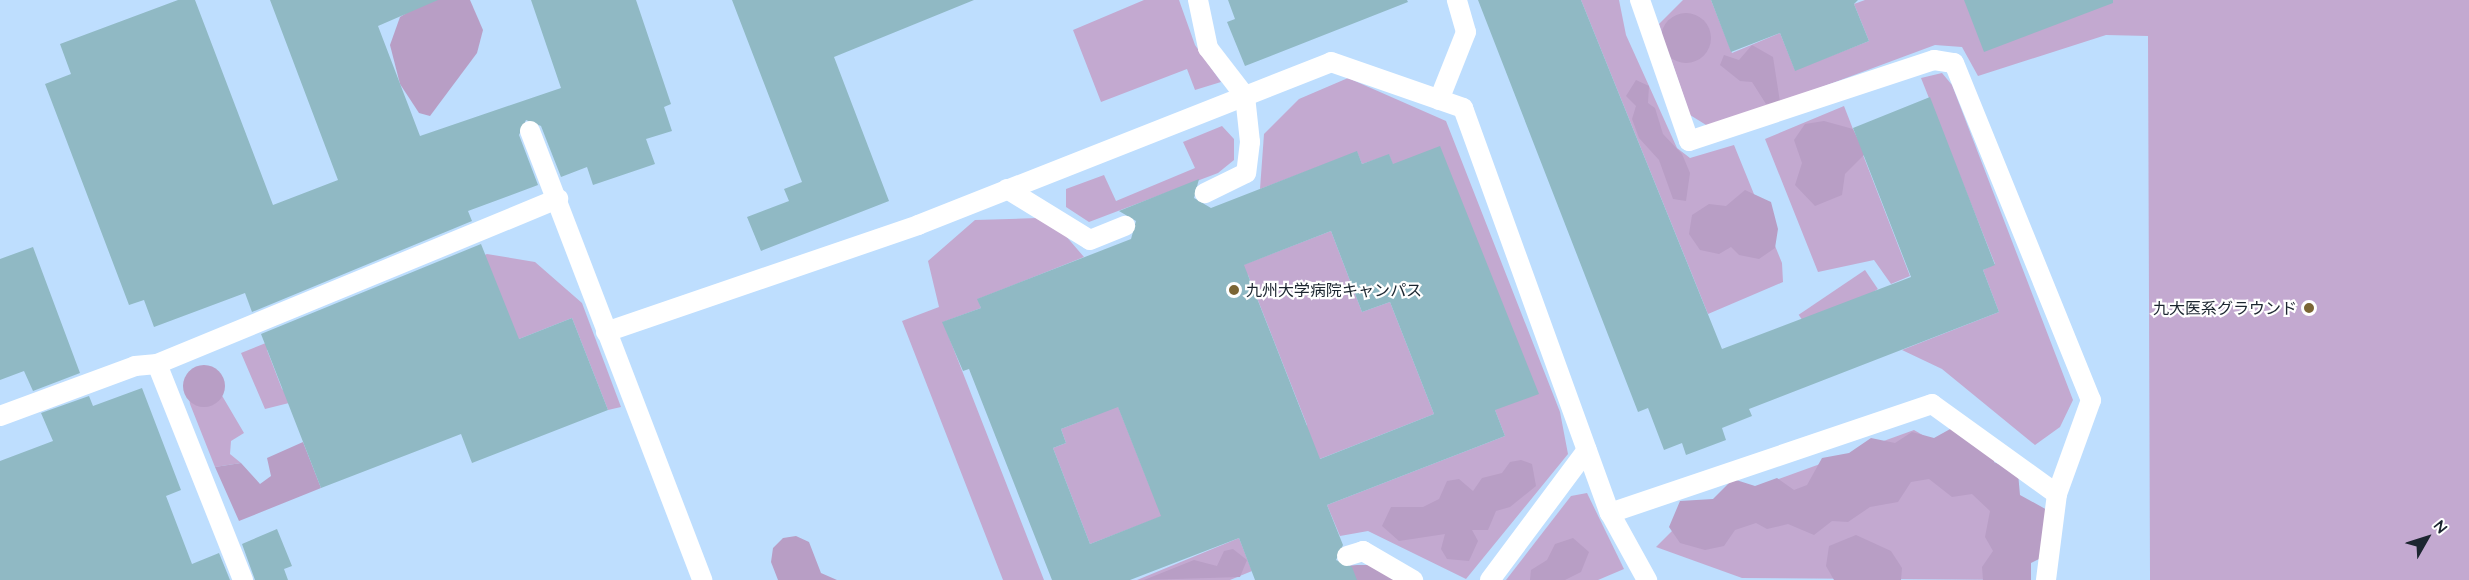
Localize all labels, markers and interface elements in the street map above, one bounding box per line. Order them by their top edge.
place label: 九州大学病院キャンパス [1246,280,1422,300]
marker: 九州大学病院キャンパス [1227,283,1241,297]
place label: 九大医系グラウンド [2153,298,2297,318]
marker: 九大医系グラウンド [2302,301,2316,315]
north arrow [2397,508,2457,568]
text: N [2430,516,2452,538]

